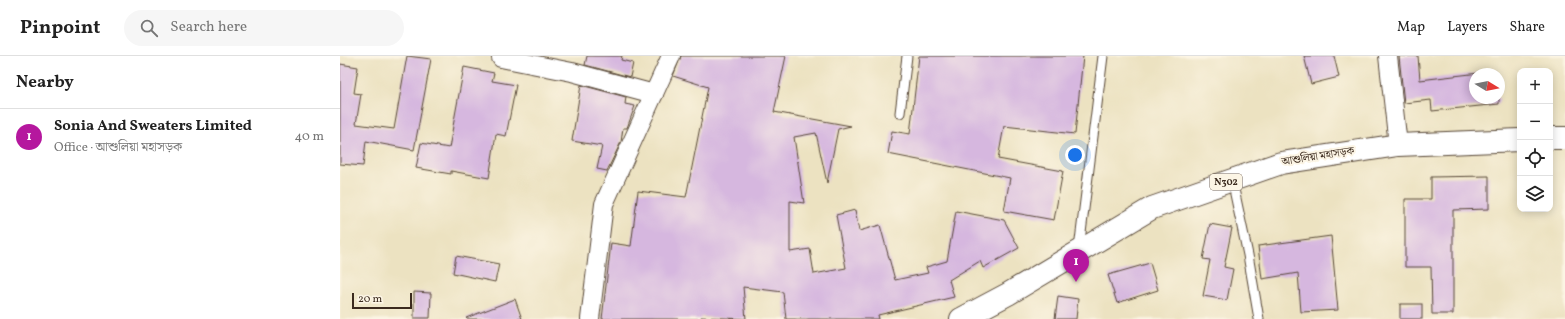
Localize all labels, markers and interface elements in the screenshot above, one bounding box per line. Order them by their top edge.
search box [124,10,404,46]
text: Pinpoint [20,15,100,41]
icon: search [138,17,160,39]
text: Search here [170,17,247,38]
text: Map [1397,18,1425,37]
text: Layers [1447,18,1487,37]
text: Share [1509,18,1545,37]
north arrow [1469,68,1505,104]
map controls [1517,68,1553,212]
button: + [1517,68,1553,104]
text: Nearby [16,71,74,94]
button: − [1517,104,1553,140]
text: Sonia And Sweaters Limited [54,116,252,137]
text: 1 [26,128,32,146]
text: 40 m [295,128,324,146]
text: Office · আশুলিয়া মহাসড়ক [54,139,182,157]
button: locate [1517,140,1553,176]
street label: আশুলিয়া মহাসড়ক [1280,144,1357,170]
your location [1065,145,1085,165]
road number: N302 [1210,174,1242,190]
button: layers [1517,176,1553,212]
pin: 1 [1063,249,1089,282]
scale bar [352,291,412,310]
text: 20 m [358,292,382,307]

